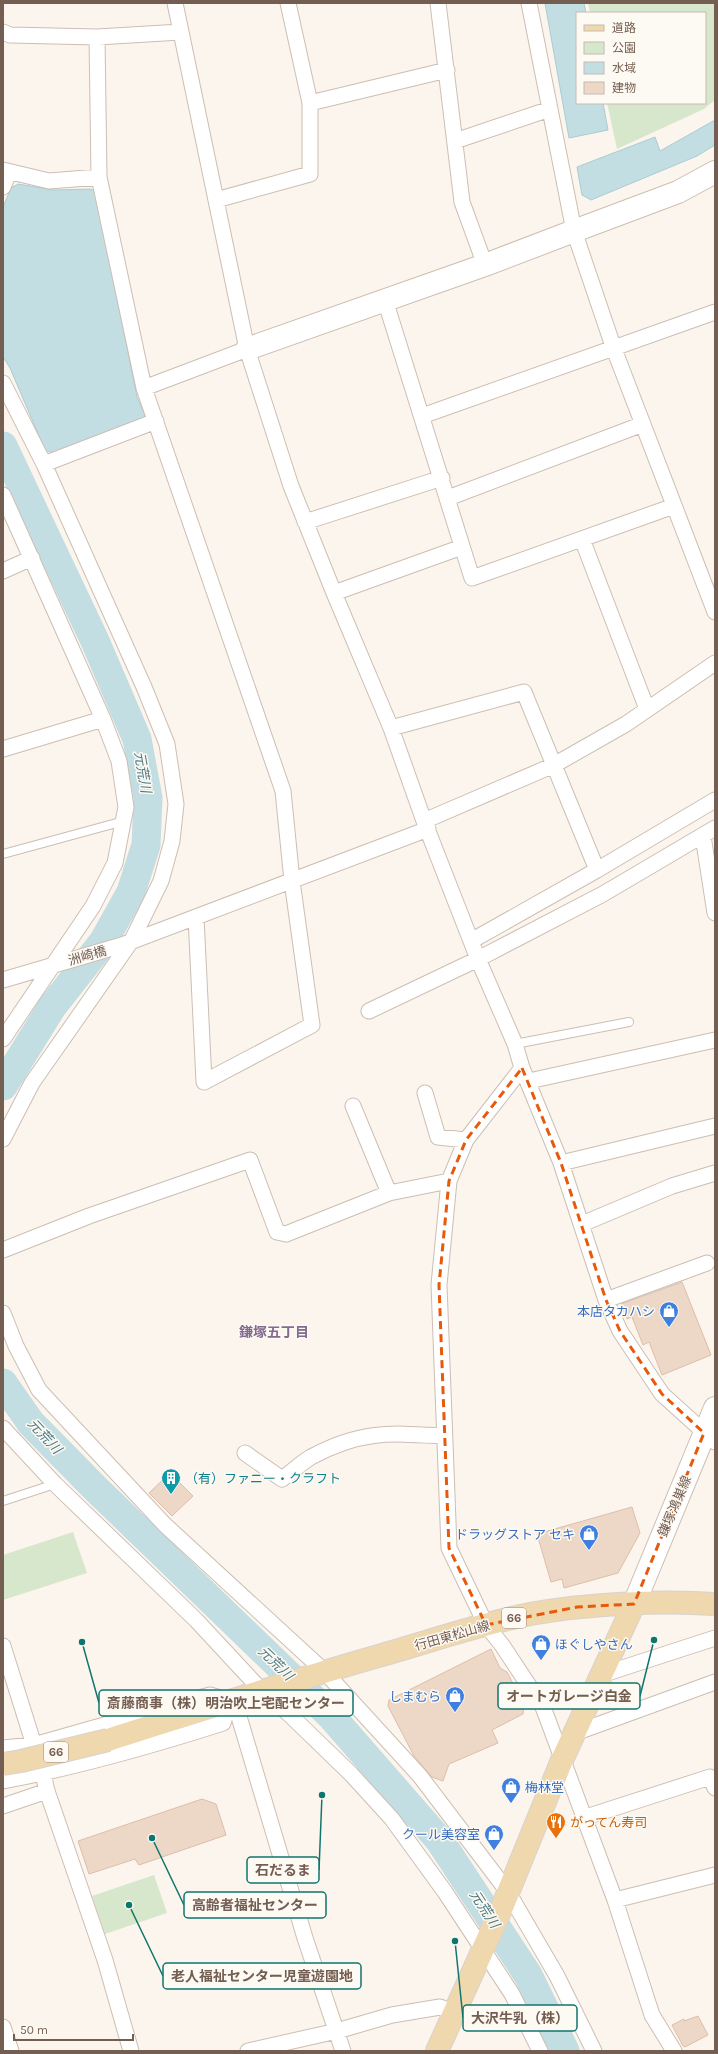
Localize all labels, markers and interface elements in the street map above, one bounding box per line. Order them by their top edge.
legend [576,12,706,104]
text: 道路 [612,21,636,35]
text: 公園 [612,41,636,55]
text: 水域 [612,61,636,75]
text: 建物 [612,81,636,95]
water label: 元荒川 [130,750,155,796]
street label: 洲崎橋 [66,943,108,968]
shop icon: 本店タカハシ [658,1300,680,1328]
place label: 本店タカハシ [577,1304,655,1319]
district label: 鎌塚五丁目 [239,1324,309,1341]
water label: 元荒川 [24,1415,67,1459]
building icon: （有）ファニー・クラフト [160,1467,182,1495]
place label: （有）ファニー・クラフト [185,1471,341,1486]
street label: 鎌塚鴻巣線 [655,1473,694,1539]
shop icon: ドラッグストア セキ [578,1523,600,1551]
place label: ドラッグストア セキ [455,1527,575,1542]
road number: 66 [502,1608,526,1628]
street label: 行田東松山線 [413,1618,492,1653]
shop icon: ほぐしやさん [530,1633,552,1661]
place label: ほぐしやさん [555,1637,633,1652]
water label: 元荒川 [255,1643,298,1685]
callout: オートガレージ白金 [498,1683,640,1709]
shop icon: しまむら [444,1685,466,1713]
text: オートガレージ白金 [506,1688,632,1705]
place label: しまむら [389,1689,441,1704]
callout: 斎藤商事（株）明治吹上宅配センター [99,1690,353,1716]
text: 斎藤商事（株）明治吹上宅配センター [107,1695,345,1712]
road number: 66 [44,1742,68,1762]
shop icon: 梅林堂 [500,1776,522,1804]
place label: 梅林堂 [525,1780,564,1795]
restaurant icon: がってん寿司 [545,1811,567,1839]
place label: がってん寿司 [570,1815,647,1830]
shop icon: クール美容室 [483,1823,505,1851]
place label: クール美容室 [402,1827,480,1842]
callout: 石だるま [247,1857,319,1883]
text: 石だるま [255,1862,311,1879]
water label: 元荒川 [466,1887,504,1933]
callout: 高齢者福祉センター [184,1892,326,1918]
text: 高齢者福祉センター [192,1897,318,1914]
callout: 老人福祉センター児童遊園地 [163,1963,361,1989]
text: 老人福祉センター児童遊園地 [171,1968,353,1985]
callout: 大沢牛乳（株） [463,2005,577,2031]
text: 大沢牛乳（株） [471,2010,569,2027]
scale bar [14,2016,133,2042]
text: 50 m [20,2023,48,2037]

